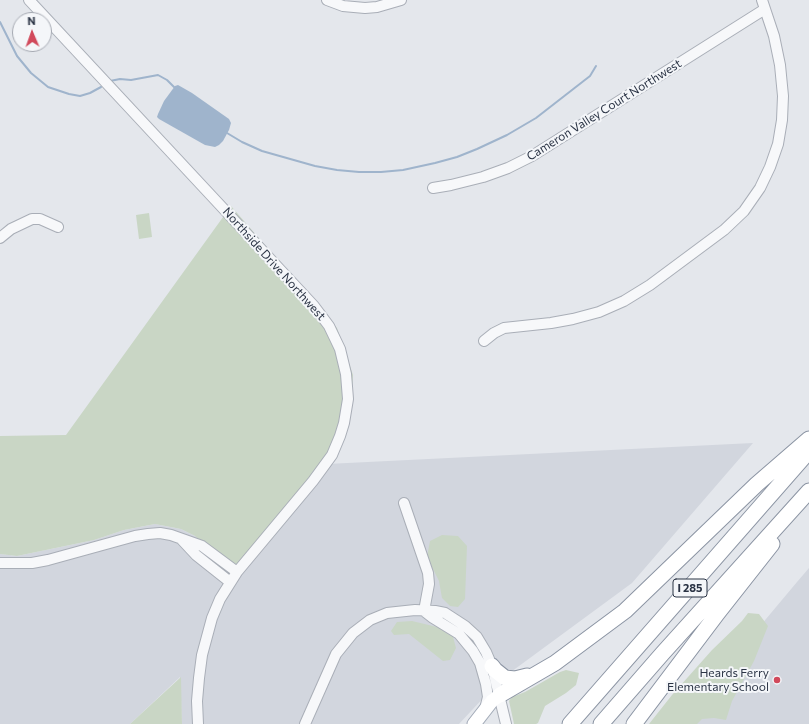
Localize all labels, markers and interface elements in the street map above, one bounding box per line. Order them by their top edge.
north arrow [12,12,52,52]
text: N [27,14,36,27]
street label: Cameron Valley Court Northwest [524,56,684,164]
street label: Northside Drive Northwest [219,205,329,323]
road number: I 285 [673,579,707,597]
place label: Heards Ferry Elementary School [667,666,769,694]
marker: Heards Ferry Elementary School [772,675,782,685]

